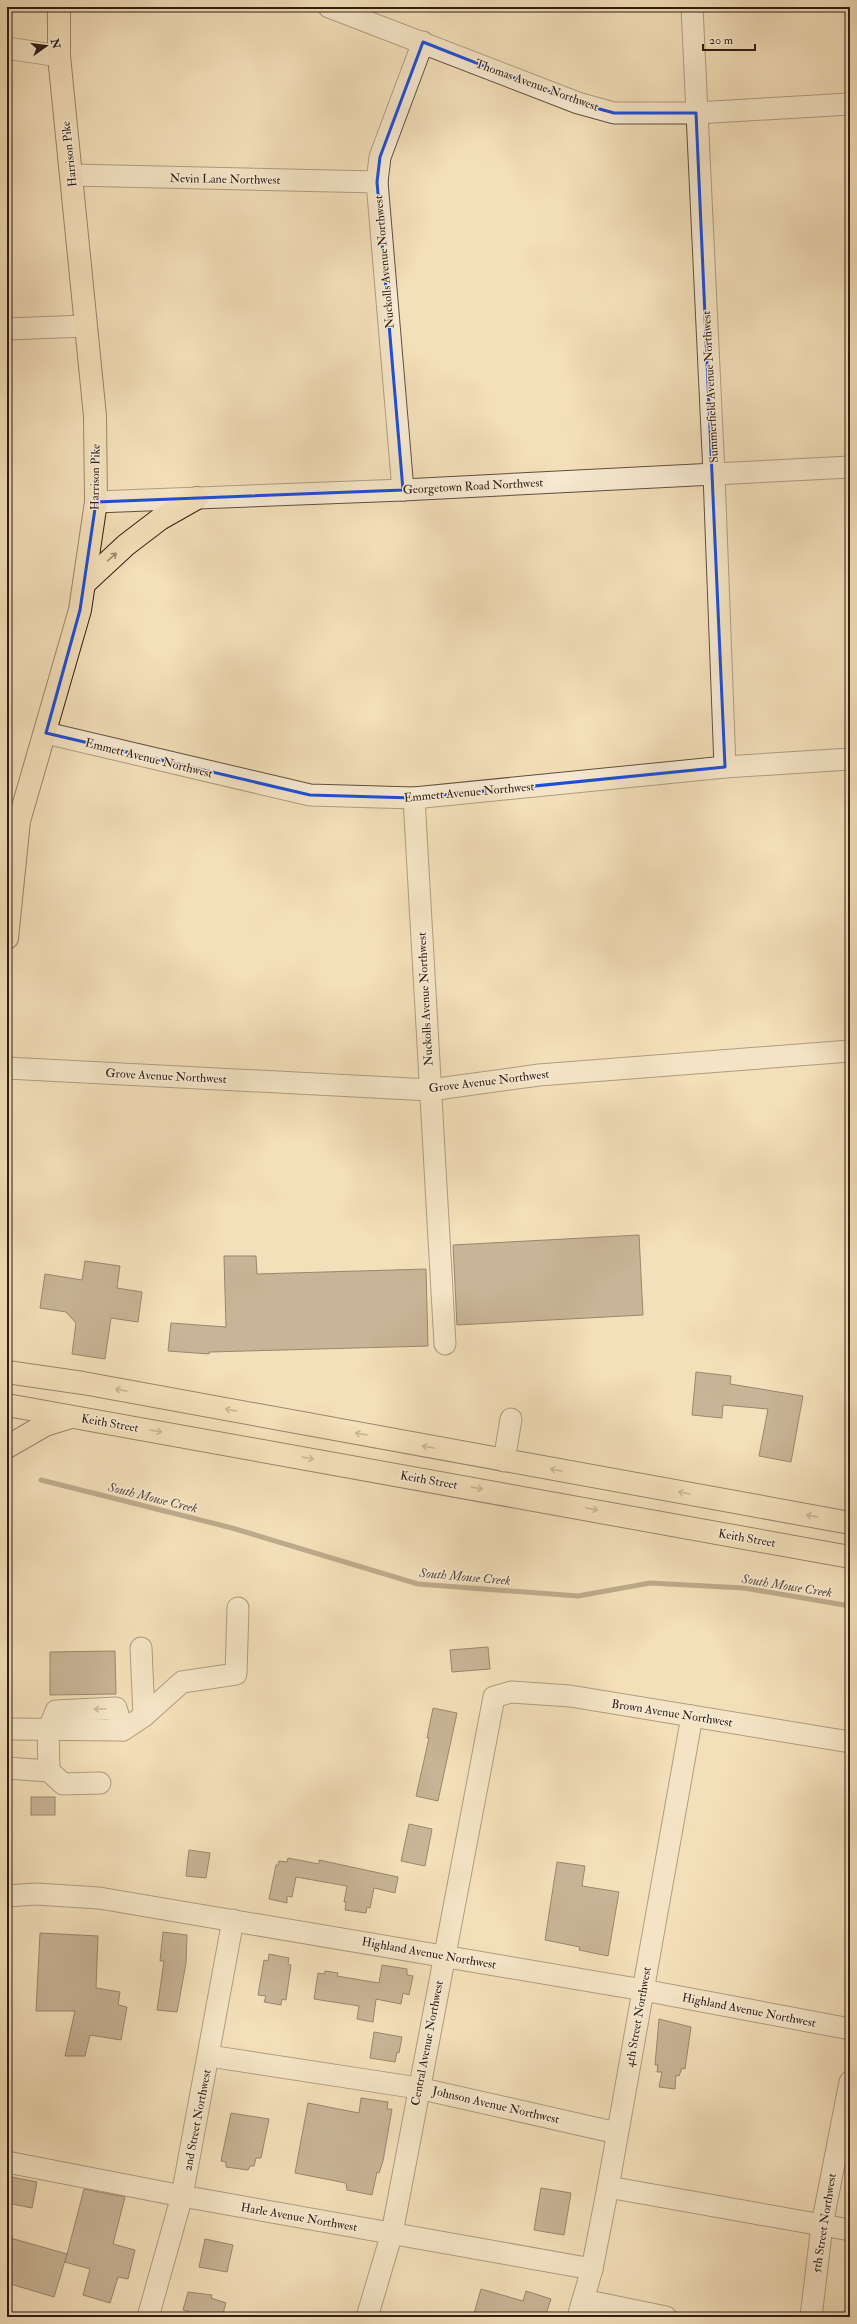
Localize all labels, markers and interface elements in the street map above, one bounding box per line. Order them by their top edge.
north arrow [26,26,66,66]
scale bar [703,26,755,52]
text: 20 m [709,33,734,48]
text: N [47,36,63,51]
street label: Thomas Avenue Northwest [473,56,601,115]
street label: Harrison Pike [59,120,80,188]
street label: Nevin Lane Northwest [169,171,281,188]
street label: Nuckolls Avenue Northwest [371,195,398,329]
street label: Summerfield Avenue Northwest [699,310,722,463]
street label: Harrison Pike [87,444,104,510]
street label: Georgetown Road Northwest [402,475,544,498]
one-way arrow [107,553,118,562]
street label: Emmett Avenue Northwest [84,735,214,782]
street label: Emmett Avenue Northwest [403,779,535,806]
street label: Nuckolls Avenue Northwest [415,932,436,1066]
street label: Grove Avenue Northwest [105,1066,227,1087]
street label: Grove Avenue Northwest [428,1067,550,1096]
one-way arrow [115,1385,128,1393]
one-way arrow [225,1406,238,1414]
street label: Keith Street [80,1411,140,1436]
one-way arrow [149,1427,162,1435]
one-way arrow [355,1430,368,1438]
one-way arrow [422,1442,435,1450]
one-way arrow [301,1454,314,1462]
one-way arrow [550,1466,563,1474]
street label: Keith Street [399,1468,459,1493]
water label: South Mouse Creek [106,1479,199,1517]
one-way arrow [470,1484,483,1492]
one-way arrow [678,1489,691,1497]
one-way arrow [585,1506,598,1514]
one-way arrow [806,1512,819,1520]
street label: Keith Street [717,1526,777,1551]
water label: South Mouse Creek [418,1565,511,1589]
water label: South Mouse Creek [739,1571,833,1601]
street label: Brown Avenue Northwest [610,1697,734,1730]
one-way arrow [94,1705,107,1713]
street label: Highland Avenue Northwest [361,1934,497,1973]
street label: 4th Street Northwest [622,1966,655,2068]
street label: Central Avenue Northwest [408,1979,447,2107]
street label: Highland Avenue Northwest [681,1990,817,2031]
street label: 2nd Street Northwest [180,2068,215,2172]
street label: Johnson Avenue Northwest [430,2083,561,2127]
street label: 5th Street Northwest [809,2172,840,2274]
street label: Harle Avenue Northwest [239,2200,358,2235]

